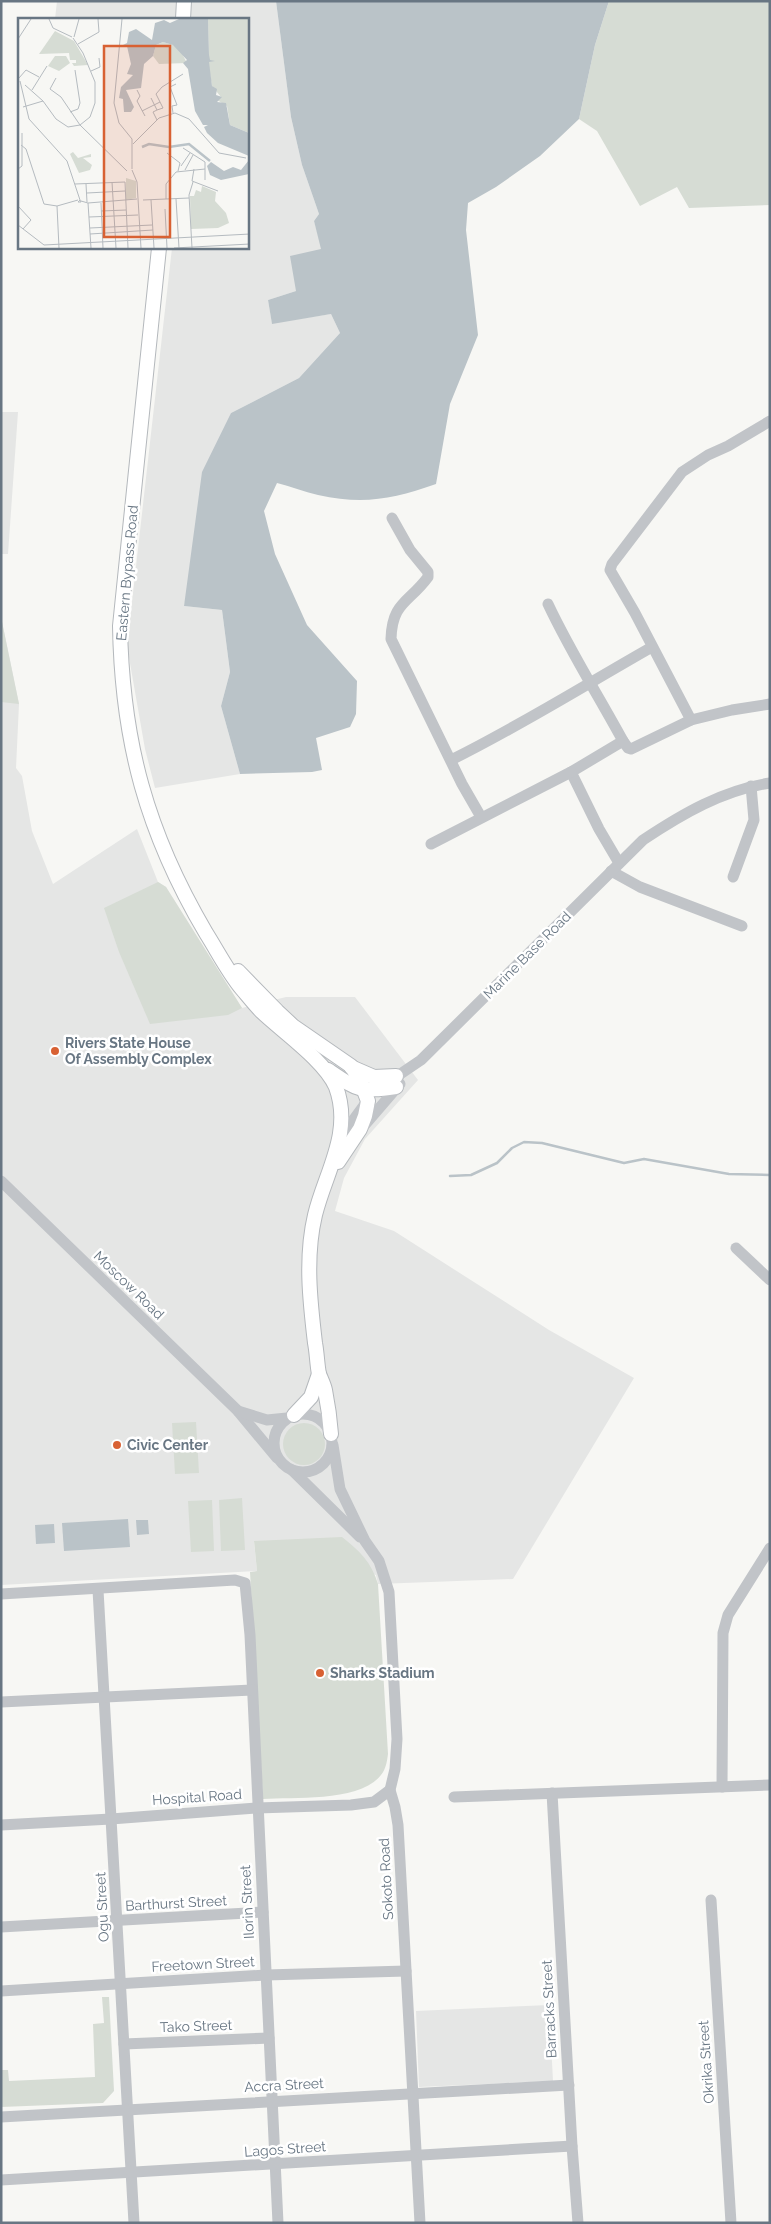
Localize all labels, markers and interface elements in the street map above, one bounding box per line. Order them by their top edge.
inset map [18,18,249,249]
street label: Eastern Bypass Road [113,505,141,641]
street label: Marine Base Road [480,908,574,1002]
place label: Rivers State House Of Assembly Complex [65,1035,212,1067]
marker: Rivers State House Of Assembly Complex [49,1045,61,1057]
street label: Moscow Road [91,1248,167,1322]
place label: Civic Center [127,1437,209,1453]
marker: Civic Center [111,1439,123,1451]
place label: Sharks Stadium [330,1665,435,1681]
marker: Sharks Stadium [314,1667,326,1679]
street label: Hospital Road [152,1786,242,1808]
street label: Sokoto Road [376,1838,396,1920]
street label: Ilorin Street [237,1864,257,1939]
street label: Ogu Street [92,1871,112,1942]
street label: Barthurst Street [125,1892,228,1914]
street label: Freetown Street [151,1953,255,1975]
street label: Barracks Street [538,1959,560,2059]
street label: Tako Street [160,2017,233,2035]
street label: Okrika Street [695,2020,717,2104]
street label: Accra Street [244,2075,324,2095]
street label: Lagos Street [244,2138,327,2160]

